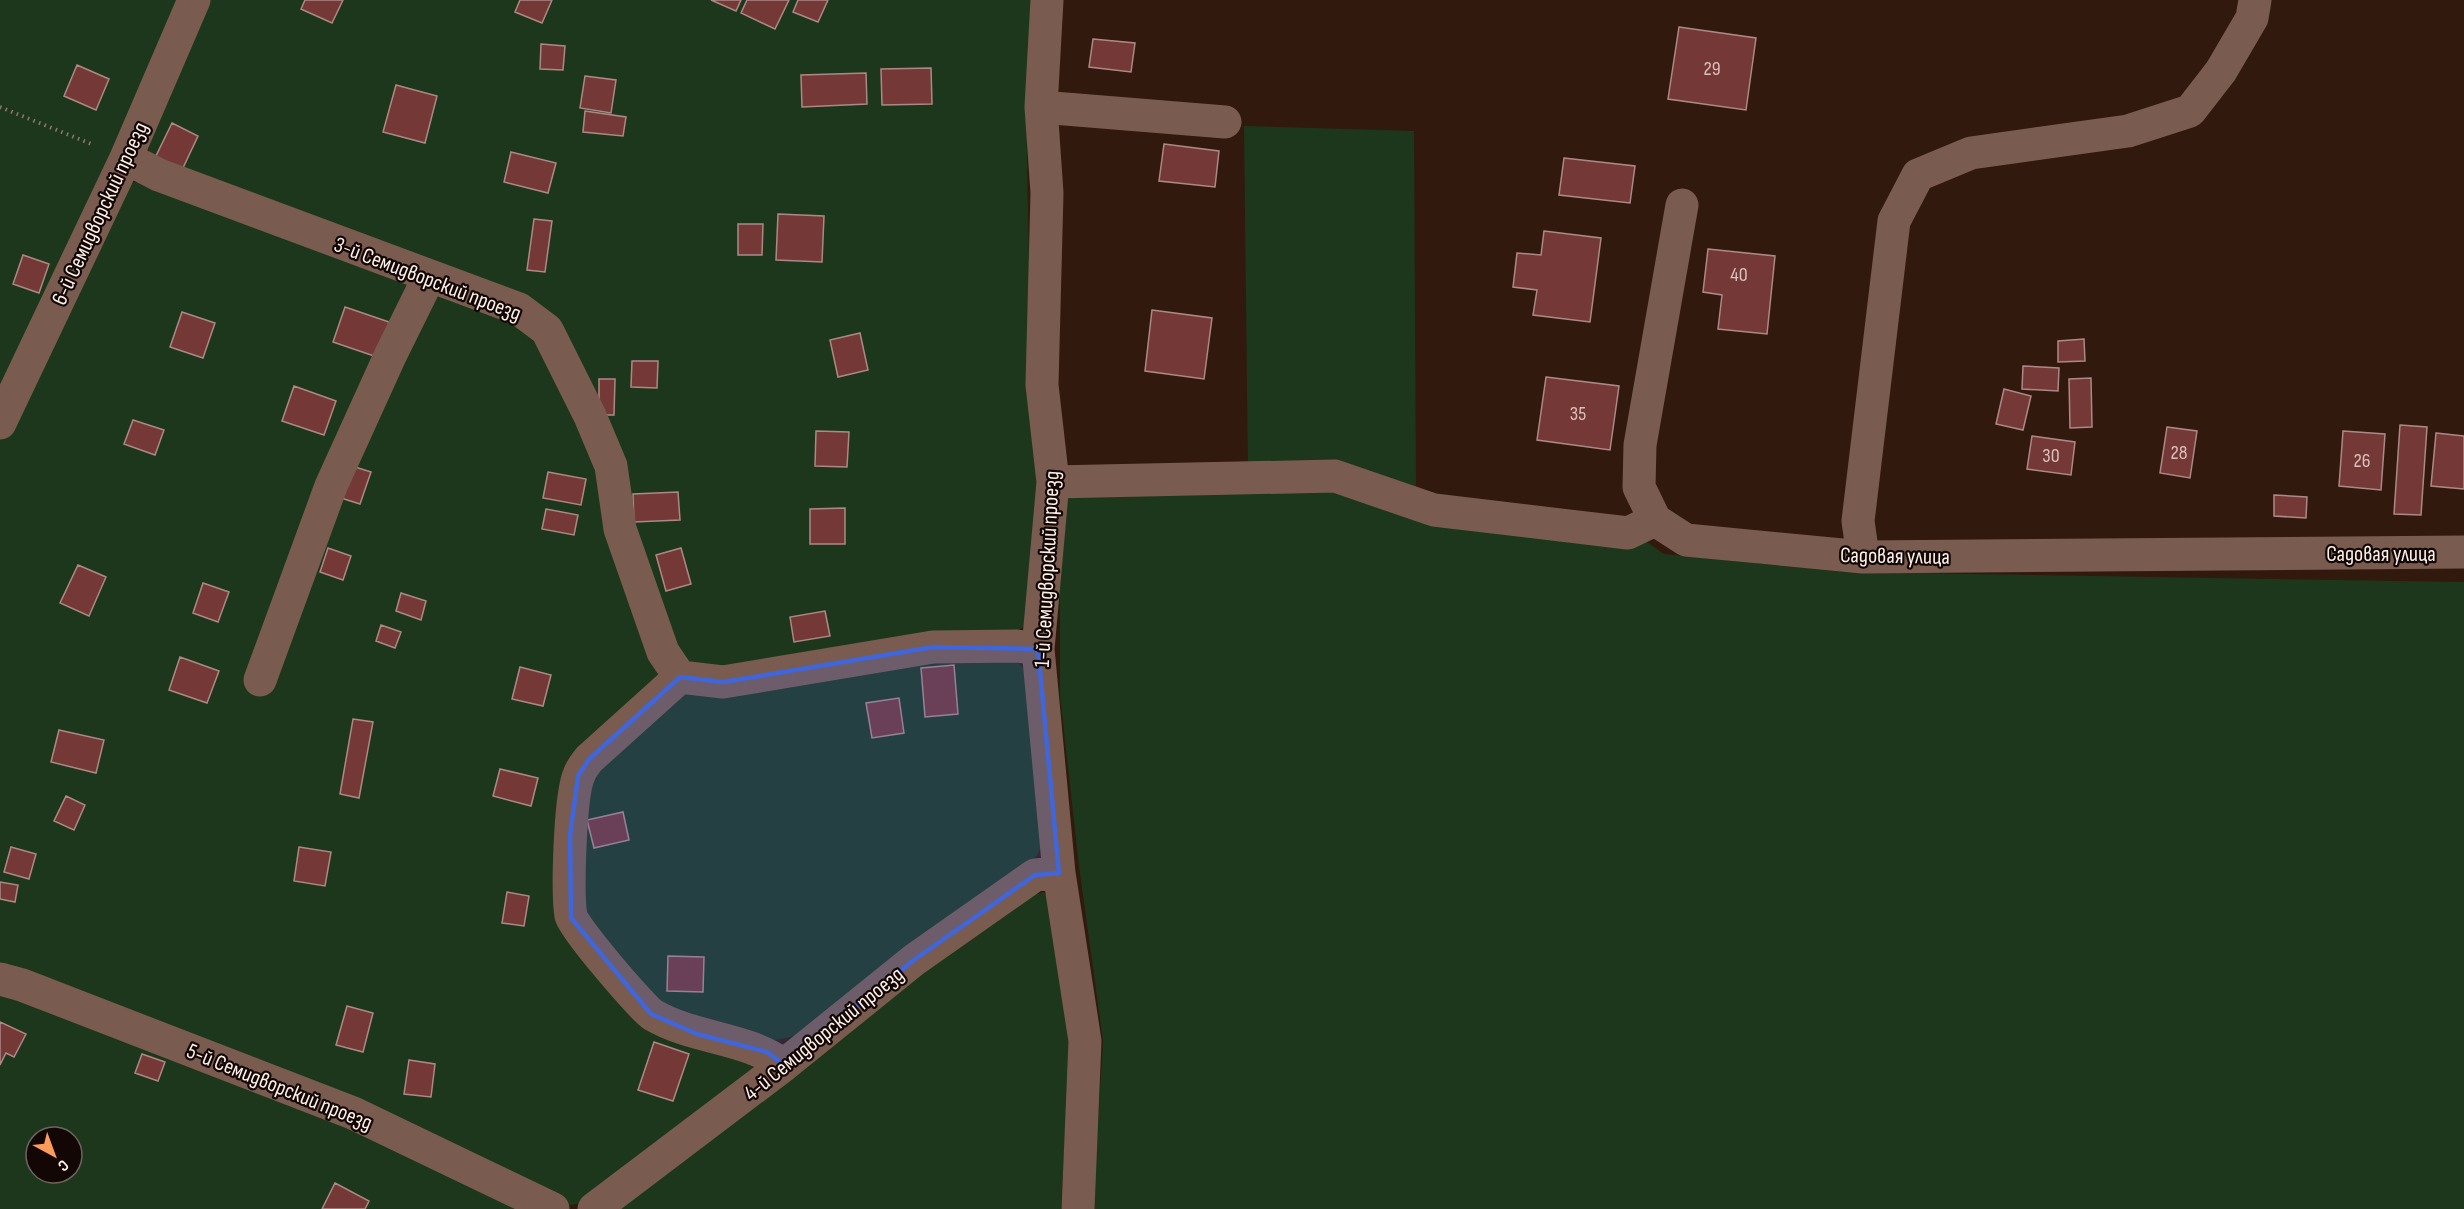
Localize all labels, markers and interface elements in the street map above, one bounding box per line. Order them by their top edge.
house number: 29 [1703,57,1721,81]
street label: 6-й Семидворский проезд [46,118,155,309]
street label: 3-й Семидворский проезд [330,231,525,328]
house number: 40 [1730,263,1748,287]
house number: 35 [1570,402,1586,426]
house number: 28 [2171,441,2188,465]
house number: 30 [2042,444,2060,468]
house number: 26 [2354,449,2371,473]
street label: 1-й Семидворский проезд [1029,470,1066,668]
street label: Садовая улица [2326,541,2436,568]
street label: Садовая улица [1840,542,1950,571]
street label: 4-й Семидворский проезд [738,961,909,1107]
street label: 5-й Семидворский проезд [183,1038,376,1137]
north arrow [24,1125,84,1185]
text: С [54,1155,72,1175]

